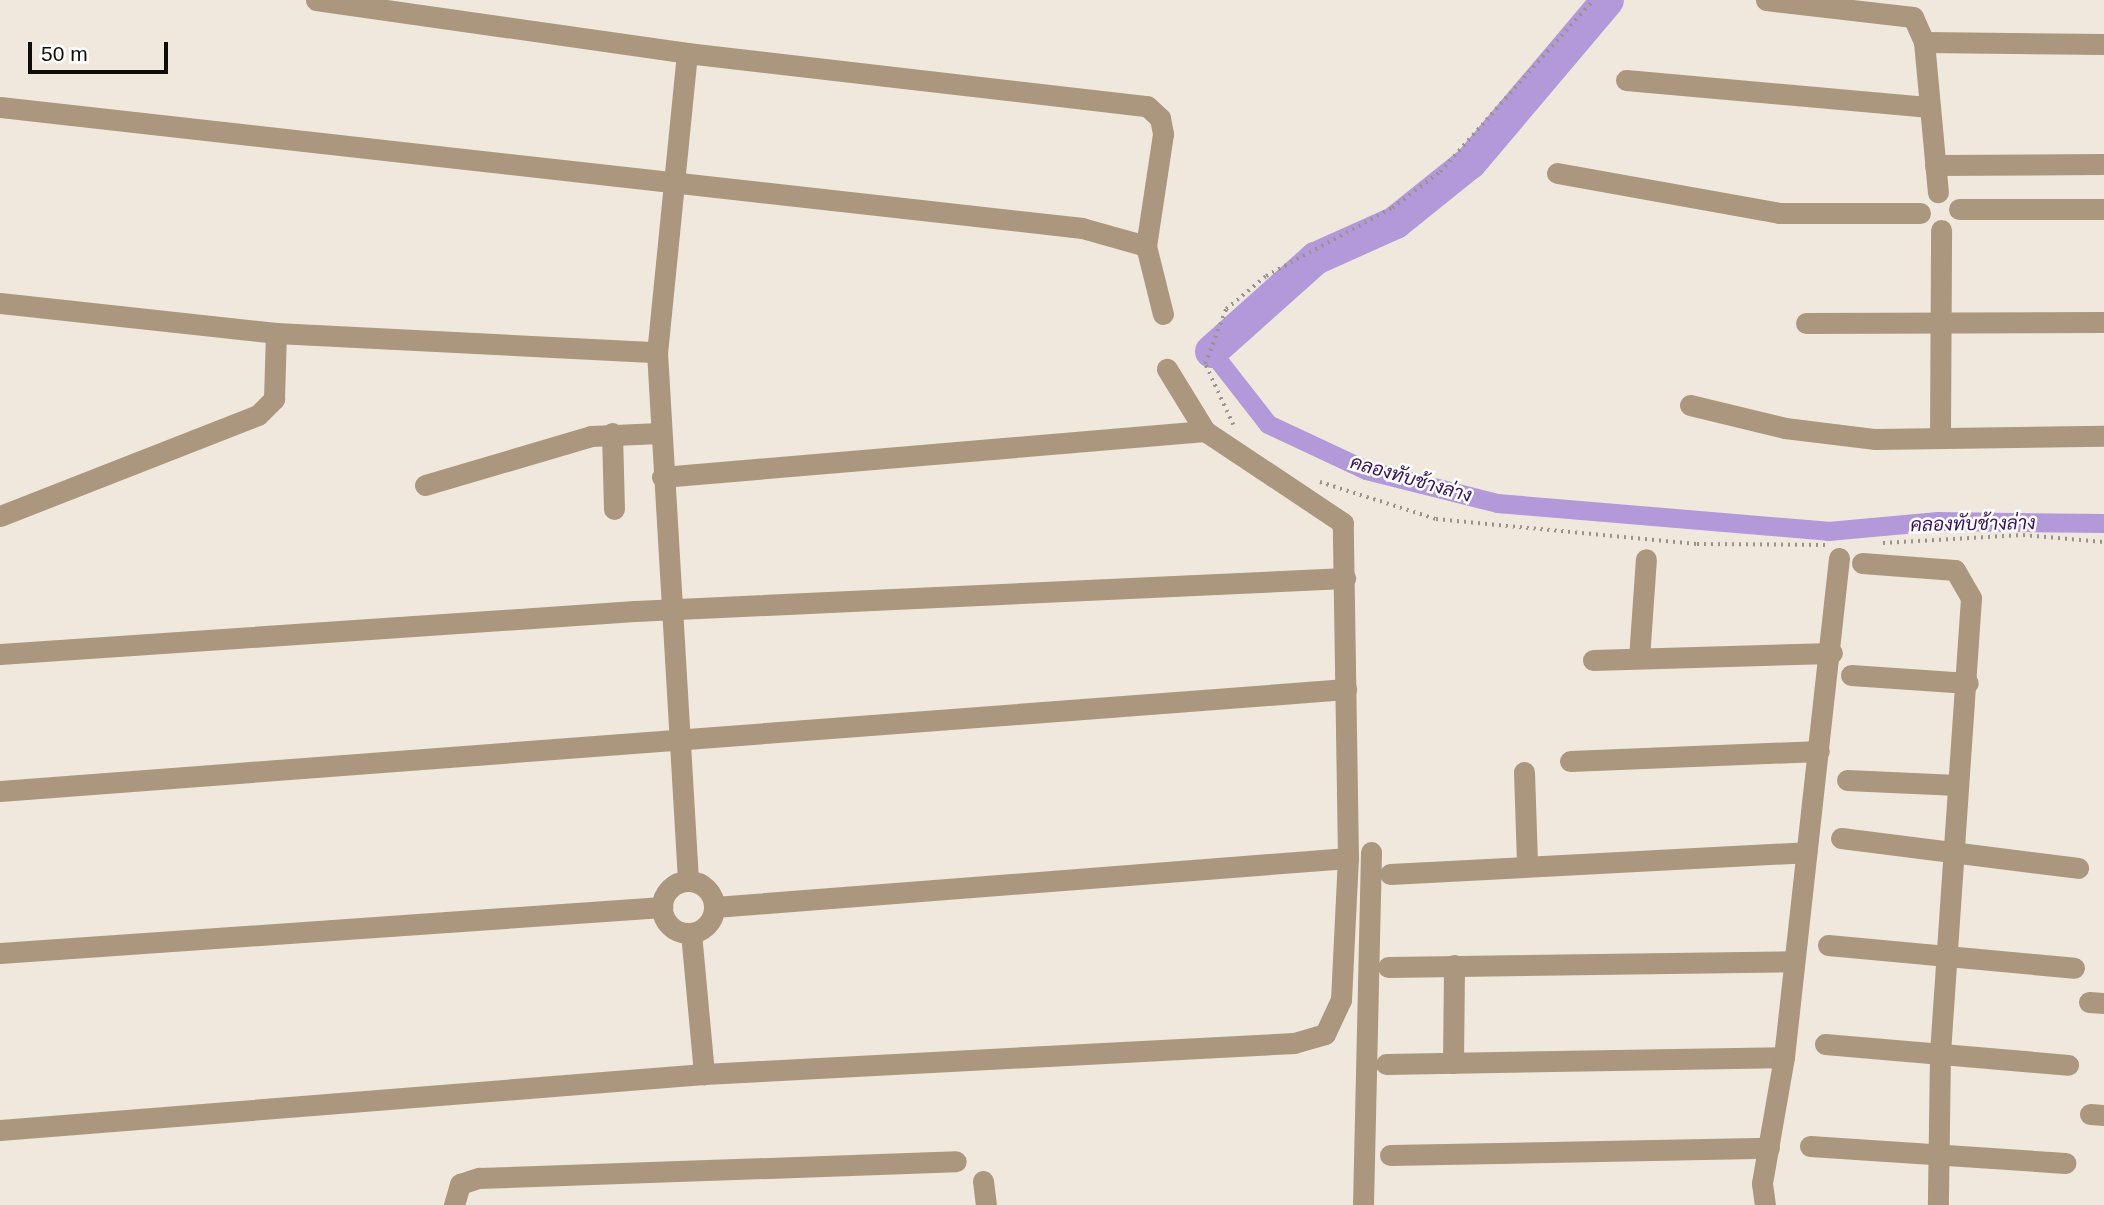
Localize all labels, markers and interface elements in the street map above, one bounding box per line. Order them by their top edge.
scale bar [32,28,172,72]
text: 50 m [41,42,88,65]
water label: คลองทับช้างล่าง [1348,451,1474,507]
water label: คลองทับช้างล่าง [1910,512,2036,536]

